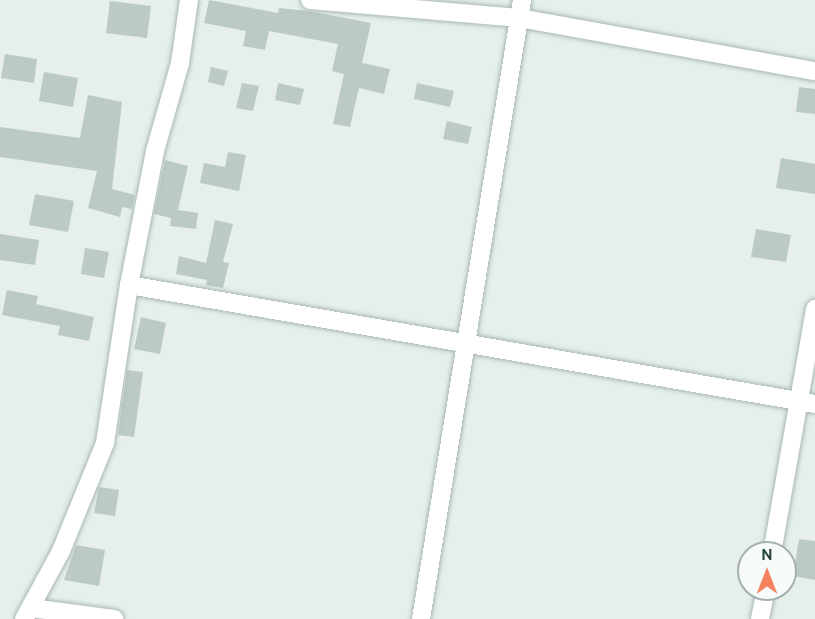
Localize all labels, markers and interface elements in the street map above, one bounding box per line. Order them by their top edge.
north arrow [737,541,797,601]
text: N [761,545,773,564]

